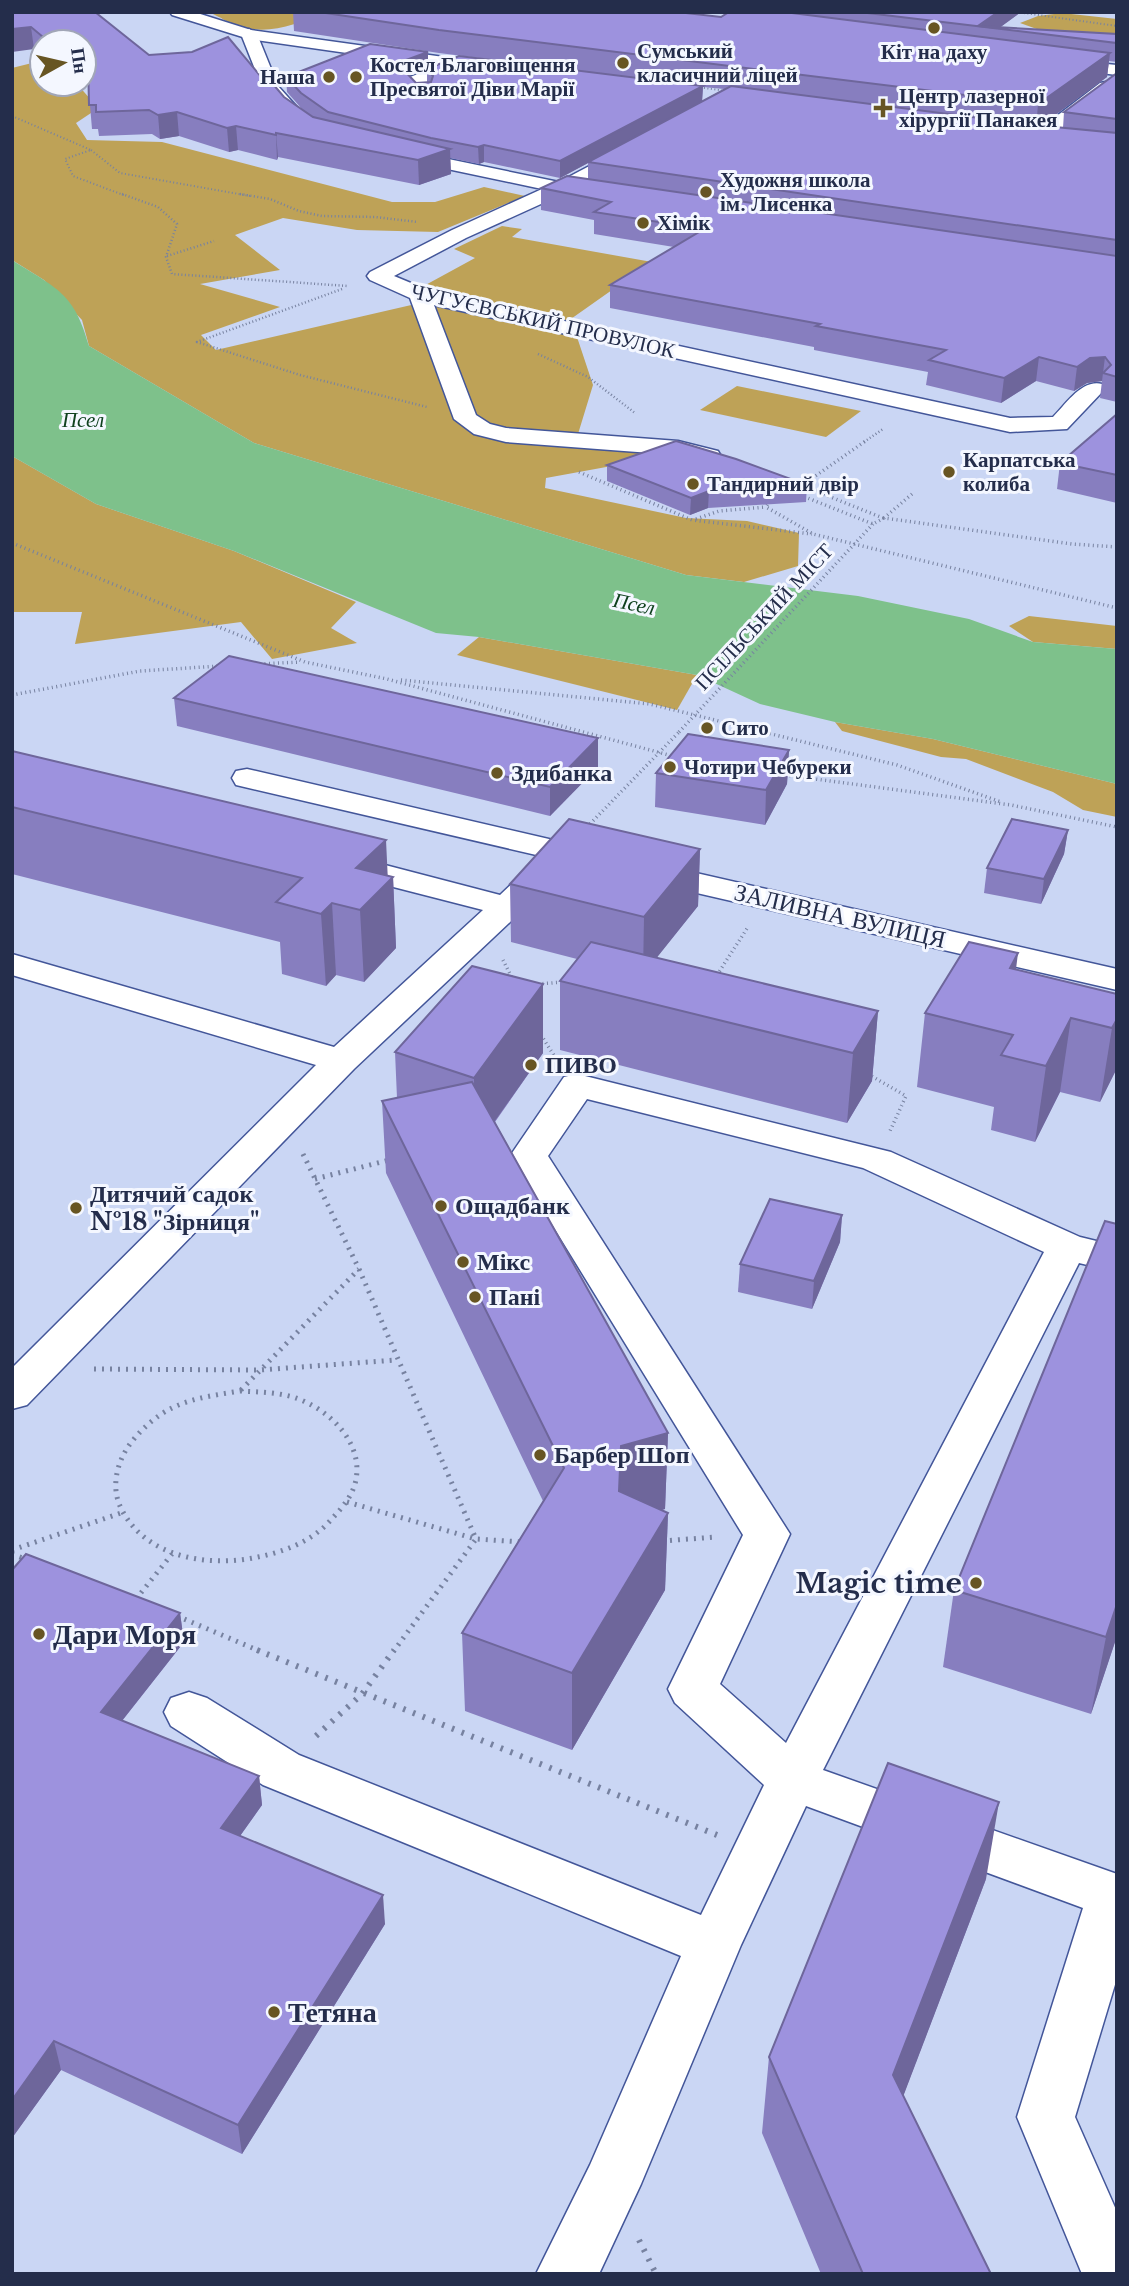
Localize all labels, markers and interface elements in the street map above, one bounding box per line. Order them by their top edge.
marker: Кіт на даху [926,20,942,36]
north arrow [28,28,98,98]
place label: Сумський класичний ліцей [637,38,798,88]
place label: Кіт на даху [881,39,988,65]
text: Пн [66,46,93,75]
place label: Костел Благовіщення Пресвятої Діви Марії [370,52,576,102]
marker: Сумський класичний ліцей [615,55,631,71]
place label: Наша [260,64,315,90]
marker: Наша [321,69,337,85]
marker: Костел Благовіщення Пресвятої Діви Марії [348,69,364,85]
place label: Центр лазерної хірургії Панакея [899,83,1057,133]
marker: Центр лазерної хірургії Панакея [873,98,893,118]
place label: Художня школа ім. Лисенка [720,167,871,217]
marker: Художня школа ім. Лисенка [698,184,714,200]
place label: Хімік [657,210,711,236]
marker: Хімік [635,215,651,231]
street label: ЧУГУЄВСЬКИЙ ПРОВУЛОК [408,278,679,364]
water label: Псел [61,407,104,433]
place label: Карпатська колиба [963,447,1076,497]
marker: Карпатська колиба [941,464,957,480]
place label: Тандирний двір [707,471,859,497]
marker: Тандирний двір [685,476,701,492]
street label: ПСІЛЬСЬКИЙ МІСТ [689,538,839,696]
water label: Псел [610,587,657,621]
place label: Сито [721,715,769,741]
marker: Сито [699,720,715,736]
place label: Чотири Чебуреки [684,754,852,780]
place label: Здибанка [511,758,612,787]
marker: Чотири Чебуреки [662,759,678,775]
marker: Здибанка [489,765,505,781]
street label: ЗАЛИВНА ВУЛИЦЯ [732,877,949,954]
place label: ПИВО [545,1050,617,1079]
marker: ПИВО [523,1057,539,1073]
place label: Дитячий садок №18 "Зірниця" [90,1179,259,1236]
place label: Ощадбанк [455,1191,570,1220]
marker: Ощадбанк [433,1198,449,1214]
marker: Дитячий садок №18 "Зірниця" [68,1200,84,1216]
place label: Мікс [477,1247,531,1276]
marker: Мікс [455,1254,471,1270]
place label: Пані [489,1282,540,1311]
marker: Пані [467,1289,483,1305]
place label: Барбер Шоп [554,1440,690,1469]
marker: Барбер Шоп [532,1447,548,1463]
place label: Magic time [795,1566,962,1601]
marker: Magic time [968,1575,984,1591]
place label: Дари Моря [53,1617,196,1652]
marker: Дари Моря [31,1626,47,1642]
place label: Тетяна [288,1995,377,2030]
marker: Тетяна [266,2004,282,2020]

